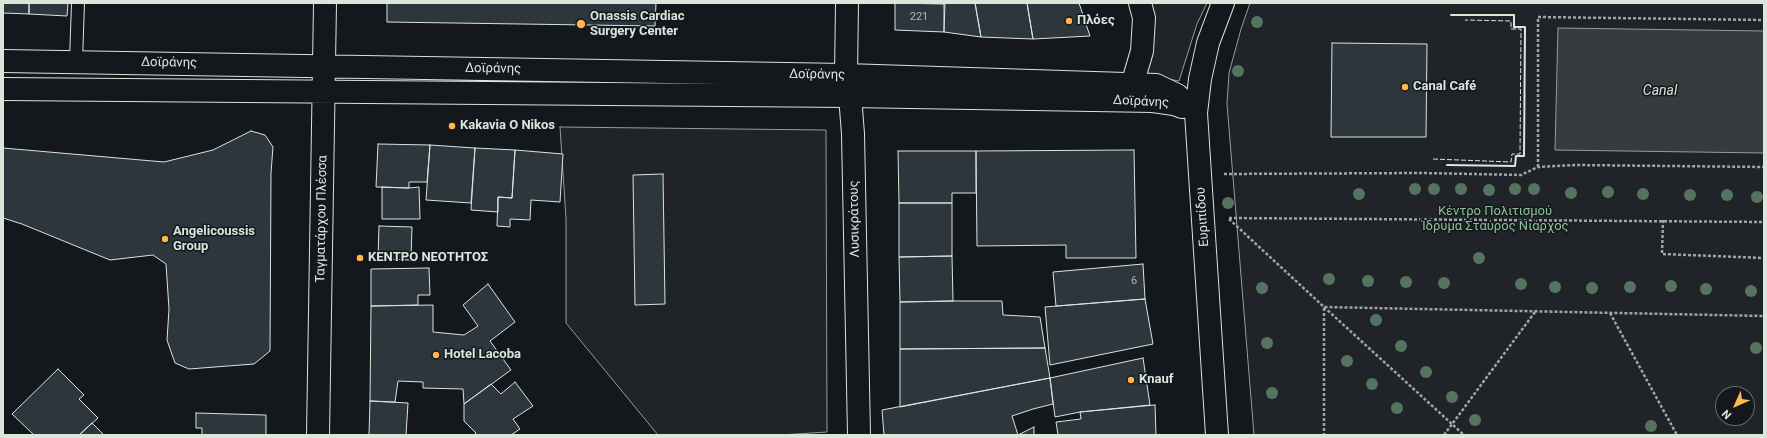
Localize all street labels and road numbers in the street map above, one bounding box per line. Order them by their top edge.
street label: Δοϊράνης [141,55,197,71]
street label: Δοϊράνης [465,61,521,77]
street label: Δοϊράνης [789,67,845,83]
street label: Δοϊράνης [1113,93,1169,111]
street label: Ταγματάρχου Πλέσσα [313,155,331,283]
street label: Λυσικράτους [847,180,863,258]
street label: Ευριπίδου [1193,187,1213,247]

